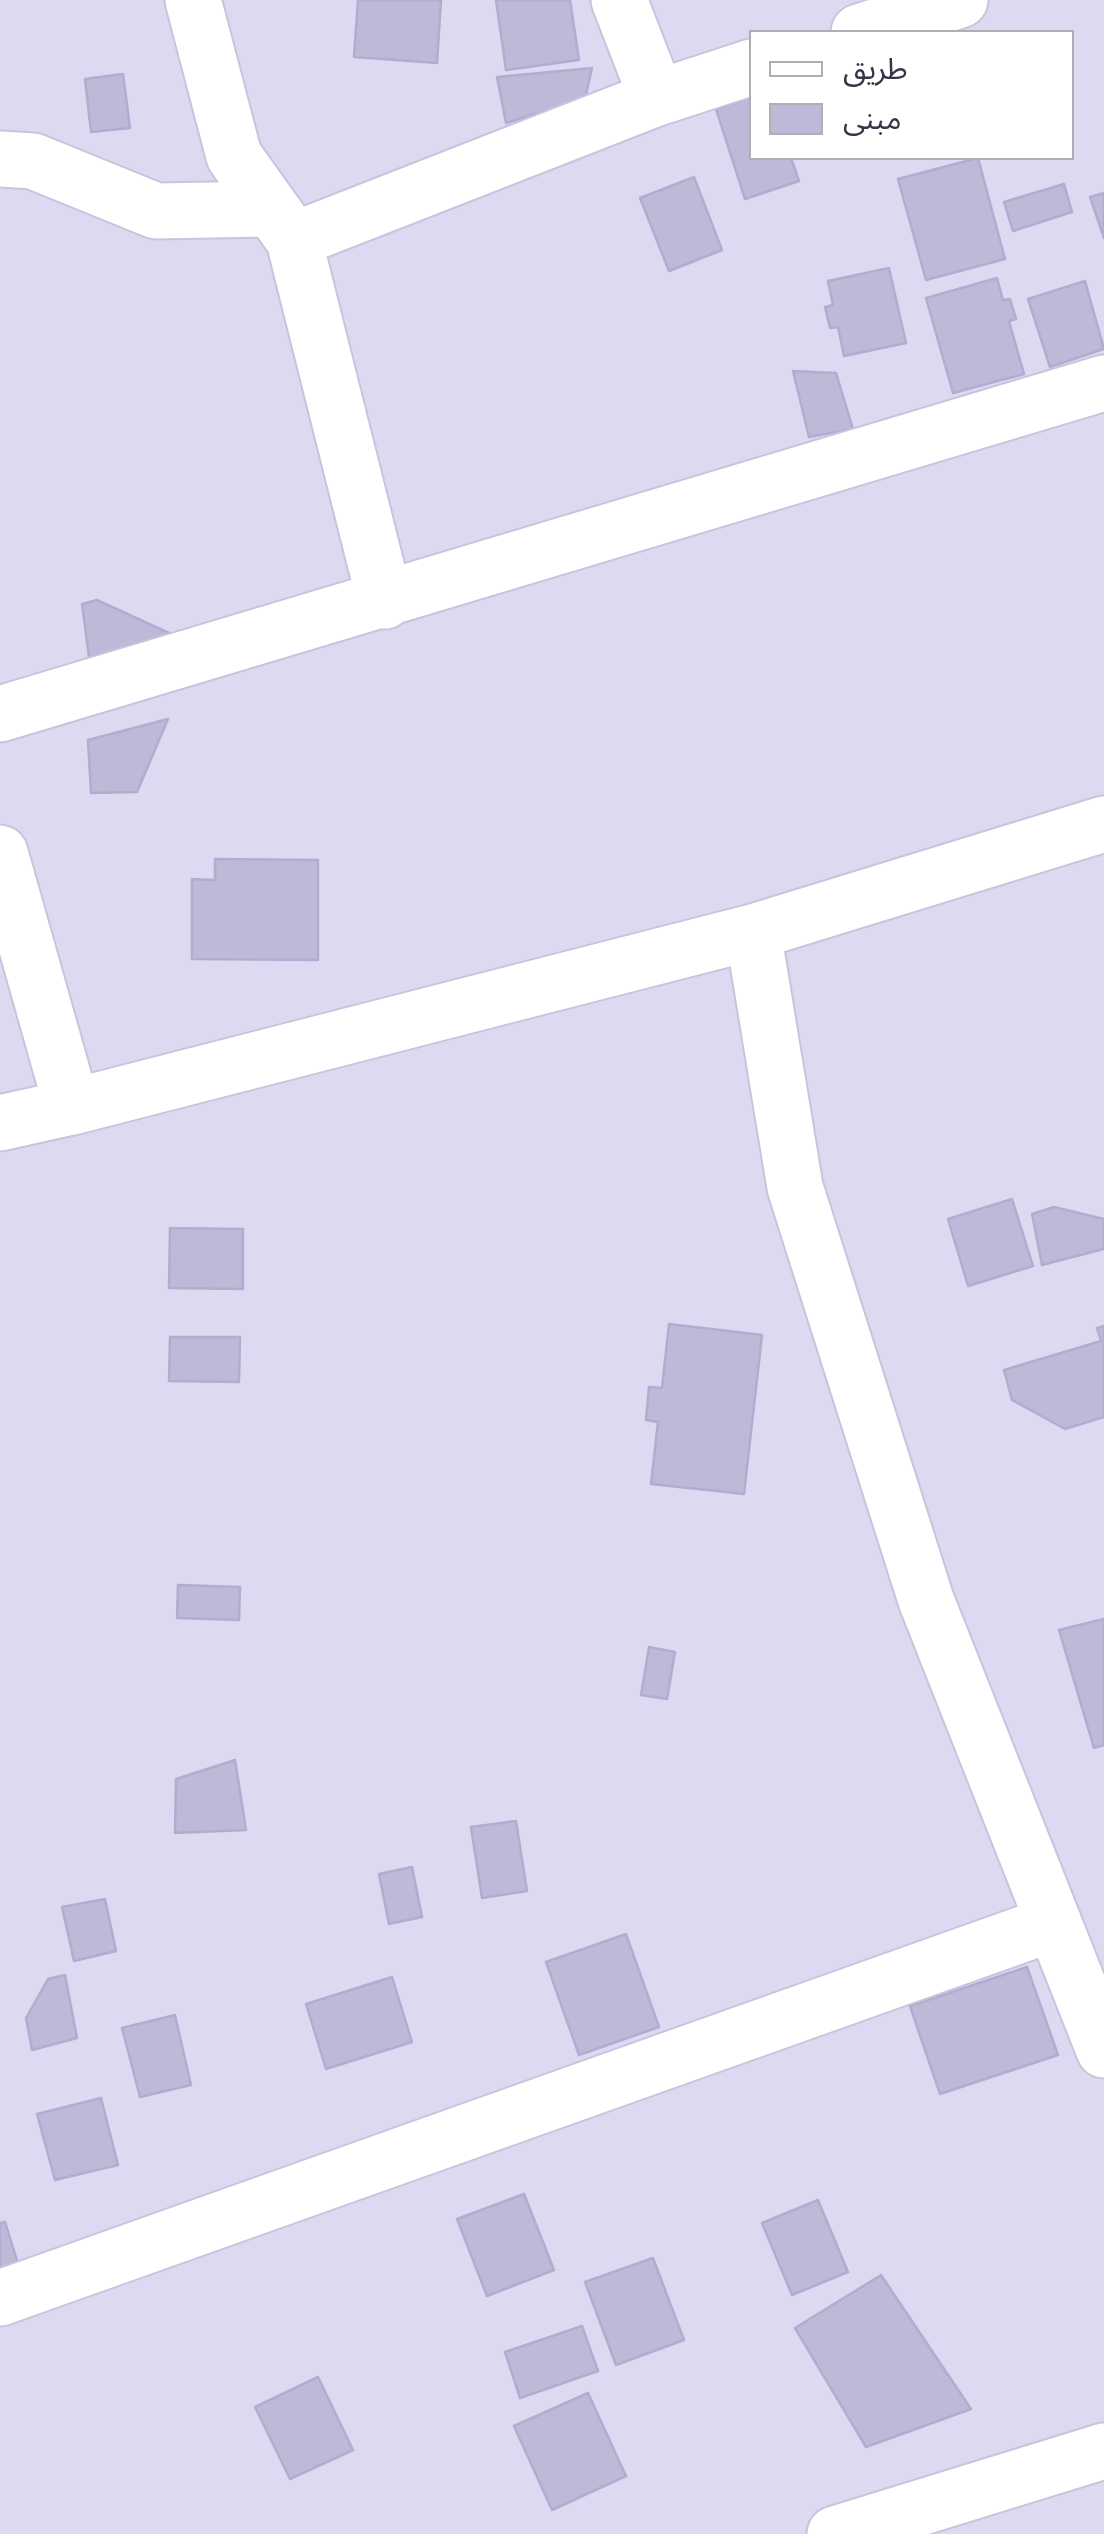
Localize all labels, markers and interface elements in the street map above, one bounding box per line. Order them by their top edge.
legend [749,30,1074,160]
text: طريق [843,49,908,85]
text: مبنى [843,99,901,135]

